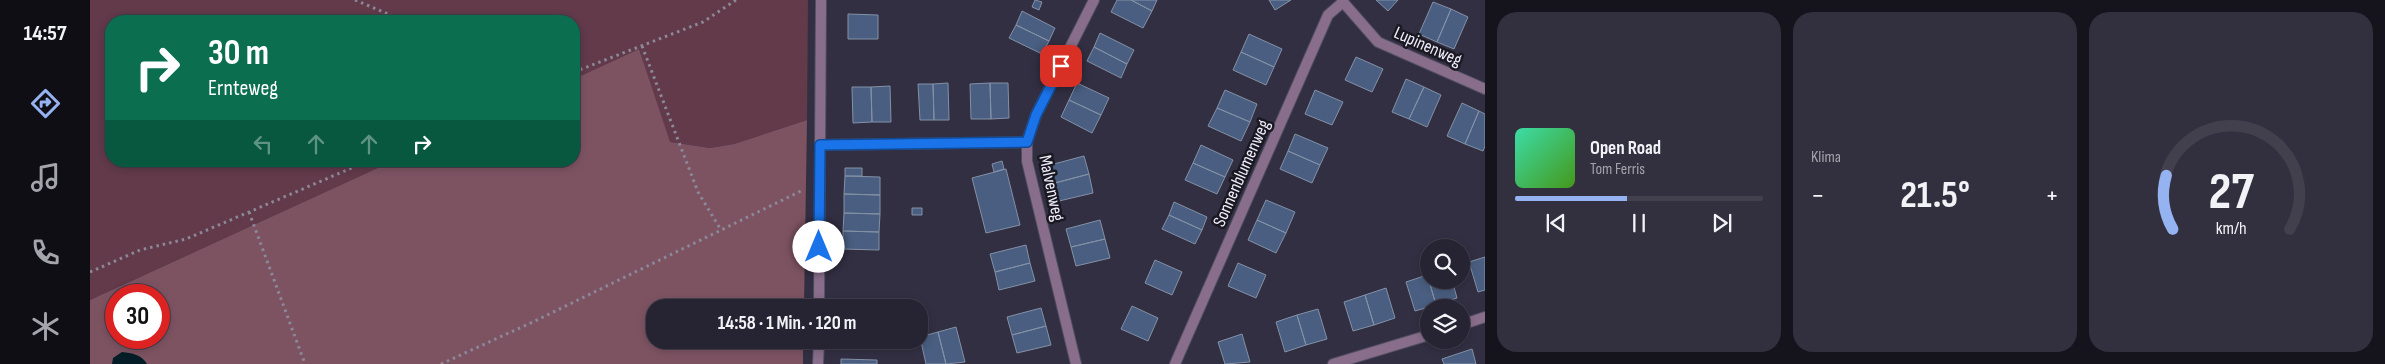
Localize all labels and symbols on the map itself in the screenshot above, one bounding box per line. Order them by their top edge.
street label: Lupinenweg [1391,22,1465,71]
pin [1040,45,1082,87]
street label: Sonnenblumenweg [1209,116,1274,230]
street label: Malvenweg [1034,153,1069,223]
position arrow [792,220,844,272]
speed limit sign: 30 [105,284,170,349]

